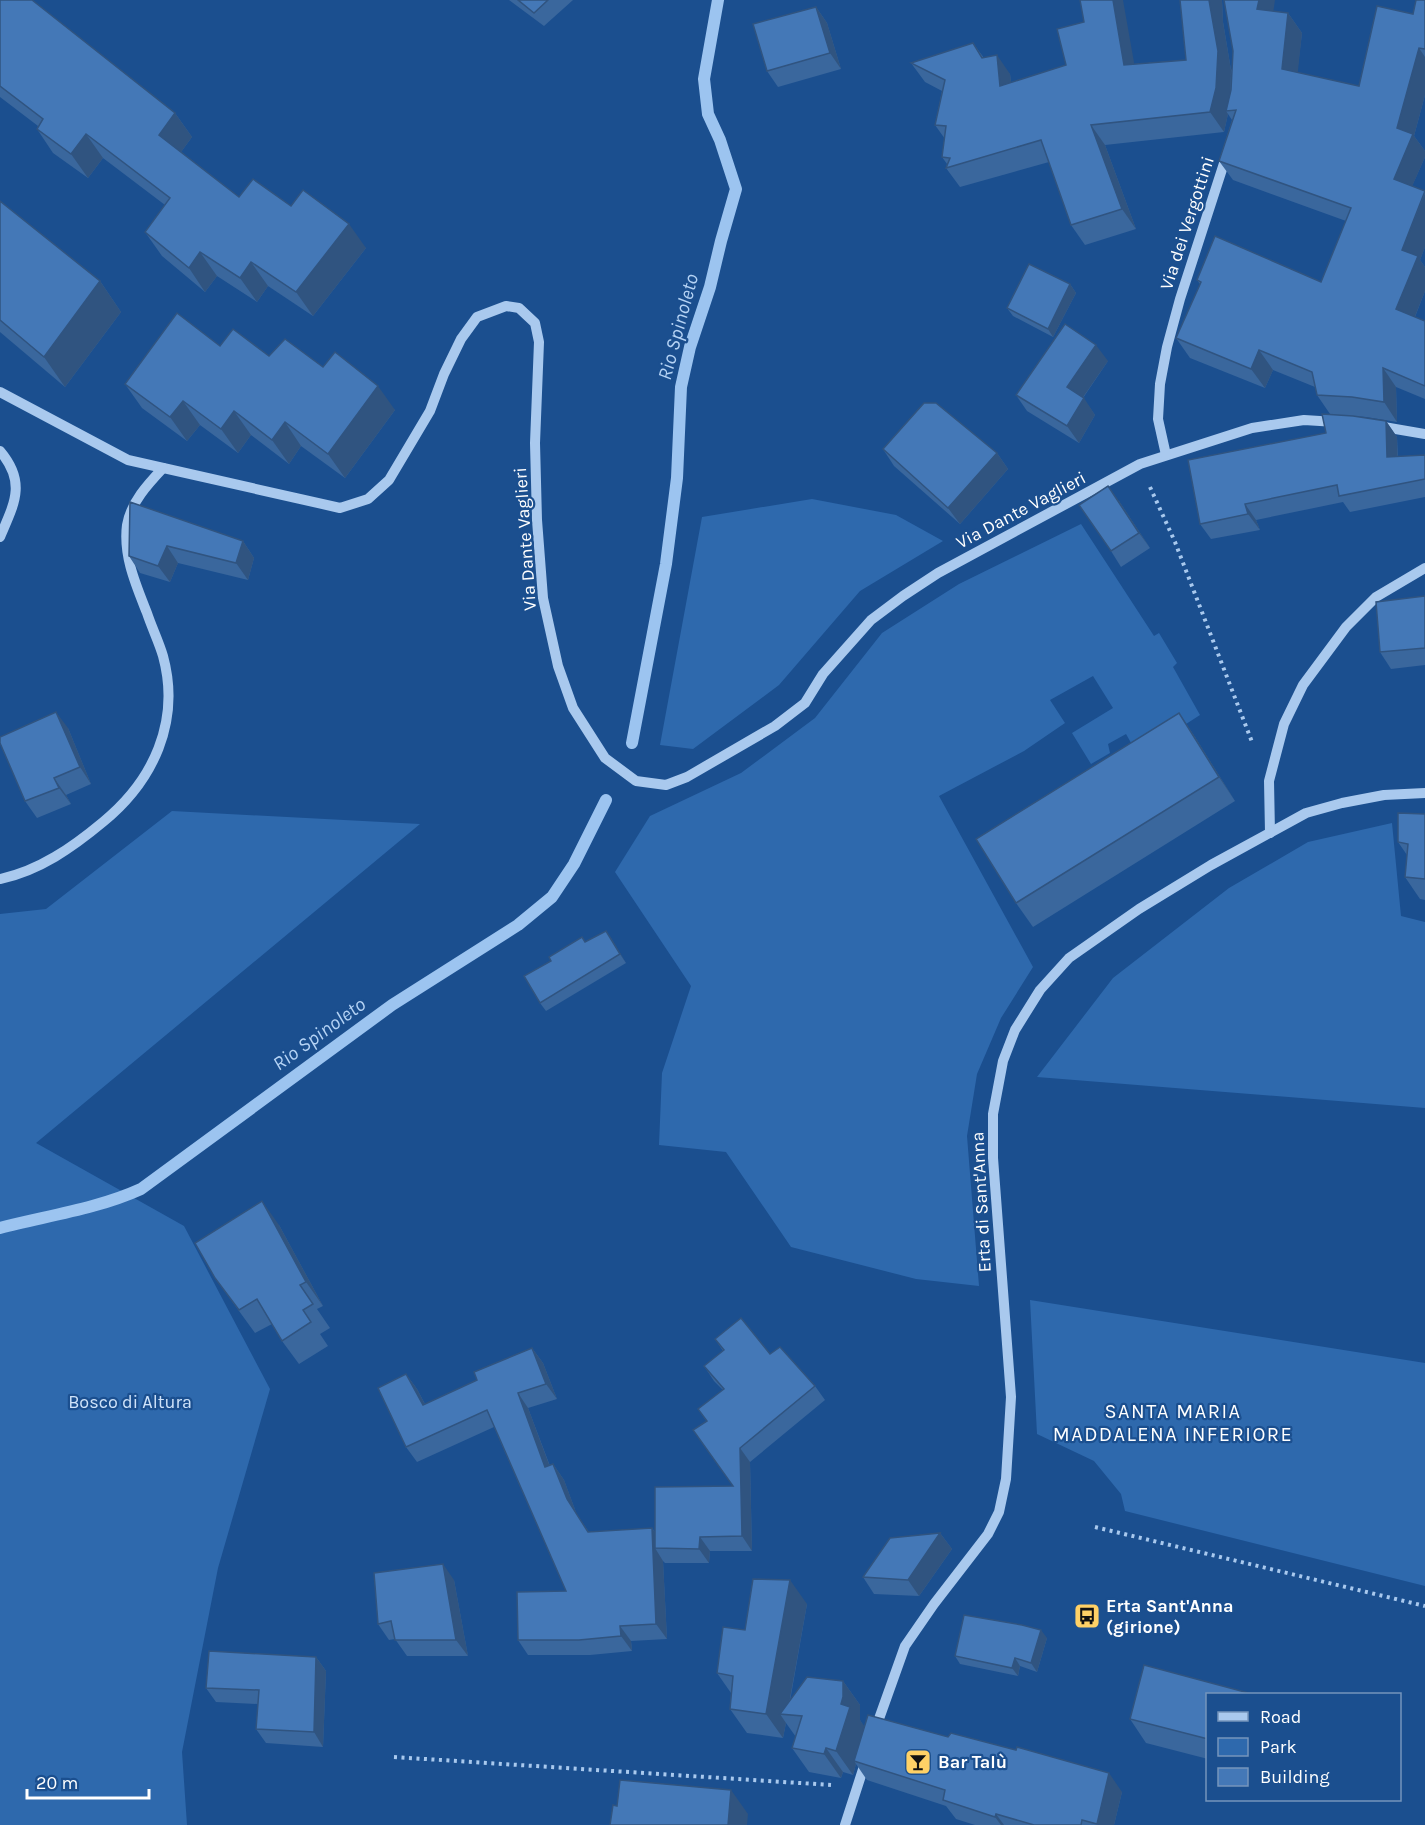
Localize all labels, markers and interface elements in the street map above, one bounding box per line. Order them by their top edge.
street label: Via dei Vergottini [1155,153,1219,293]
water label: Rio Spinoleto [653,271,703,383]
street label: Via Dante Vaglieri [509,467,541,611]
street label: Via Dante Vaglieri [952,467,1090,553]
water label: Rio Spinoleto [268,993,370,1075]
street label: Erta di Sant'Anna [966,1131,996,1273]
park label: Bosco di Altura [68,1391,192,1413]
district label: SANTA MARIA MADDALENA INFERIORE [1053,1400,1293,1446]
place label: Erta Sant'Anna (girione) [1106,1595,1234,1638]
bus stop icon: Erta Sant'Anna (girione) [1072,1601,1102,1631]
legend [1206,1693,1401,1801]
text: Road [1260,1706,1301,1728]
text: Park [1260,1736,1297,1758]
bar icon: Bar Talù [903,1747,933,1777]
place label: Bar Talù [938,1751,1007,1773]
scale bar [27,1762,148,1800]
text: Building [1260,1766,1330,1788]
text: 20 m [36,1772,78,1794]

